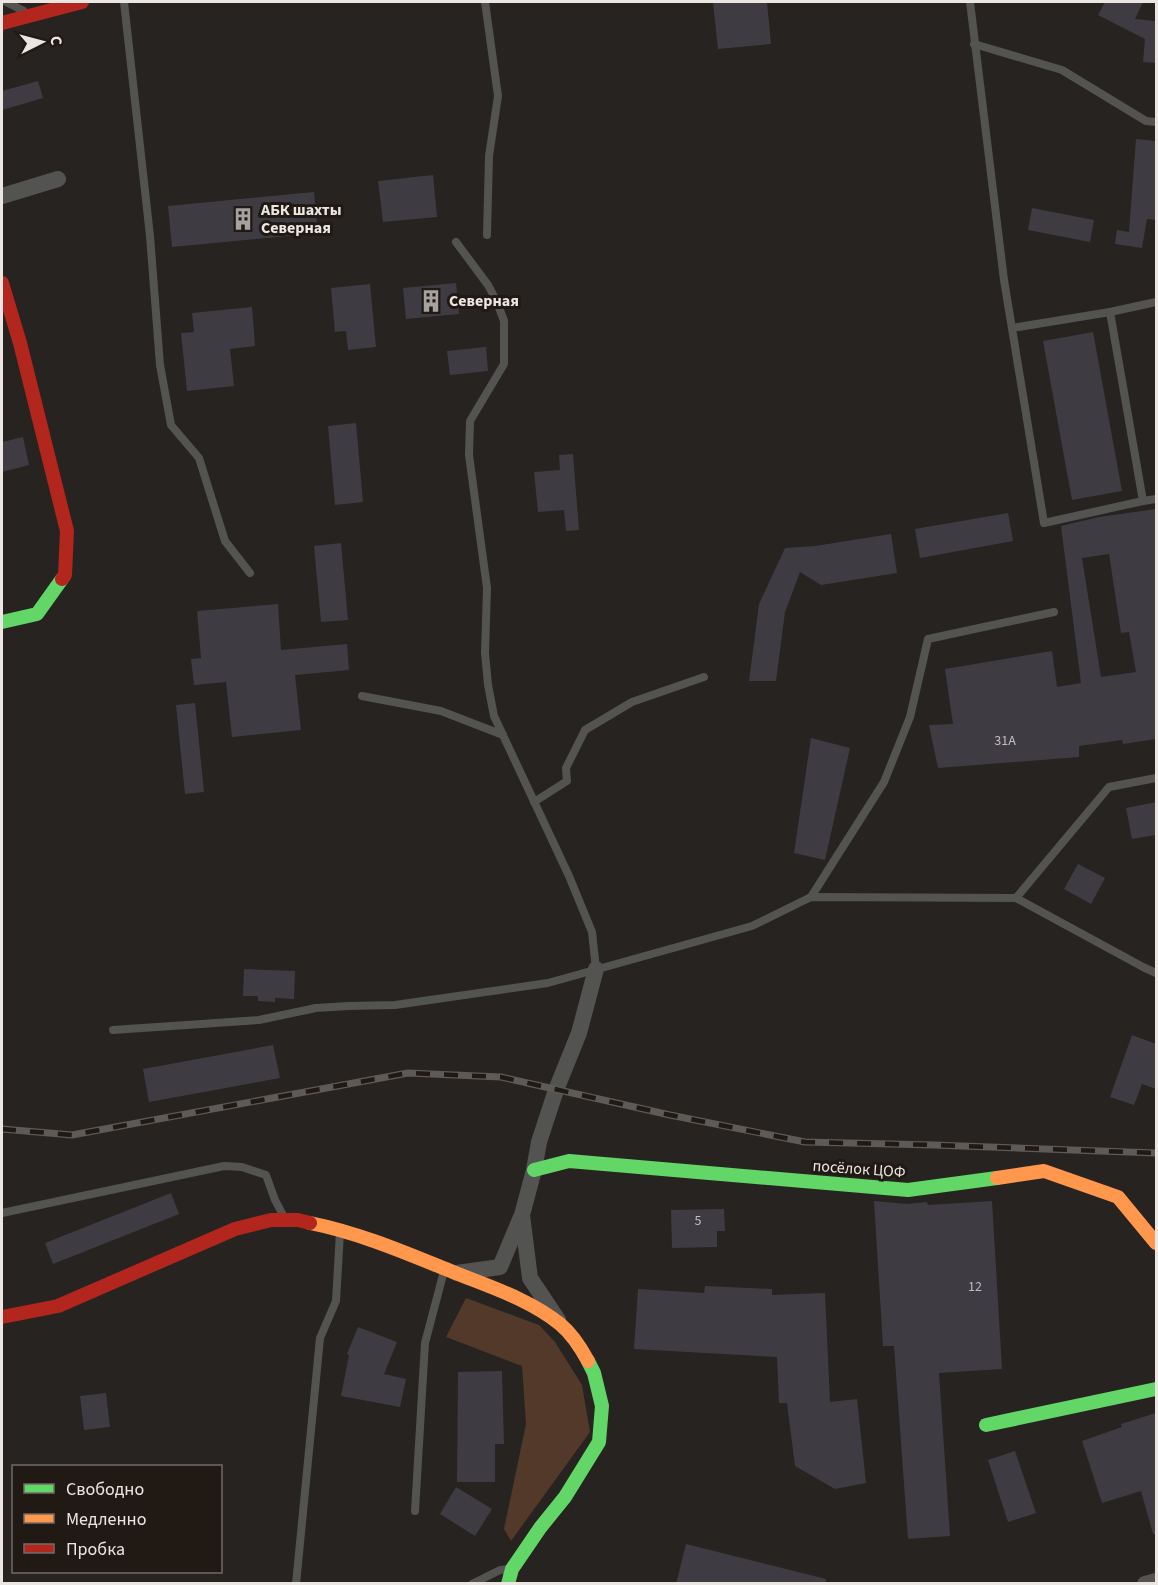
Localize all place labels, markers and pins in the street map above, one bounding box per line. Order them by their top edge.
place label: АБК шахты Северная [260,199,342,239]
building icon: АБК шахты Северная [230,206,256,232]
building icon: Северная [418,288,444,314]
place label: Северная [449,290,519,312]

